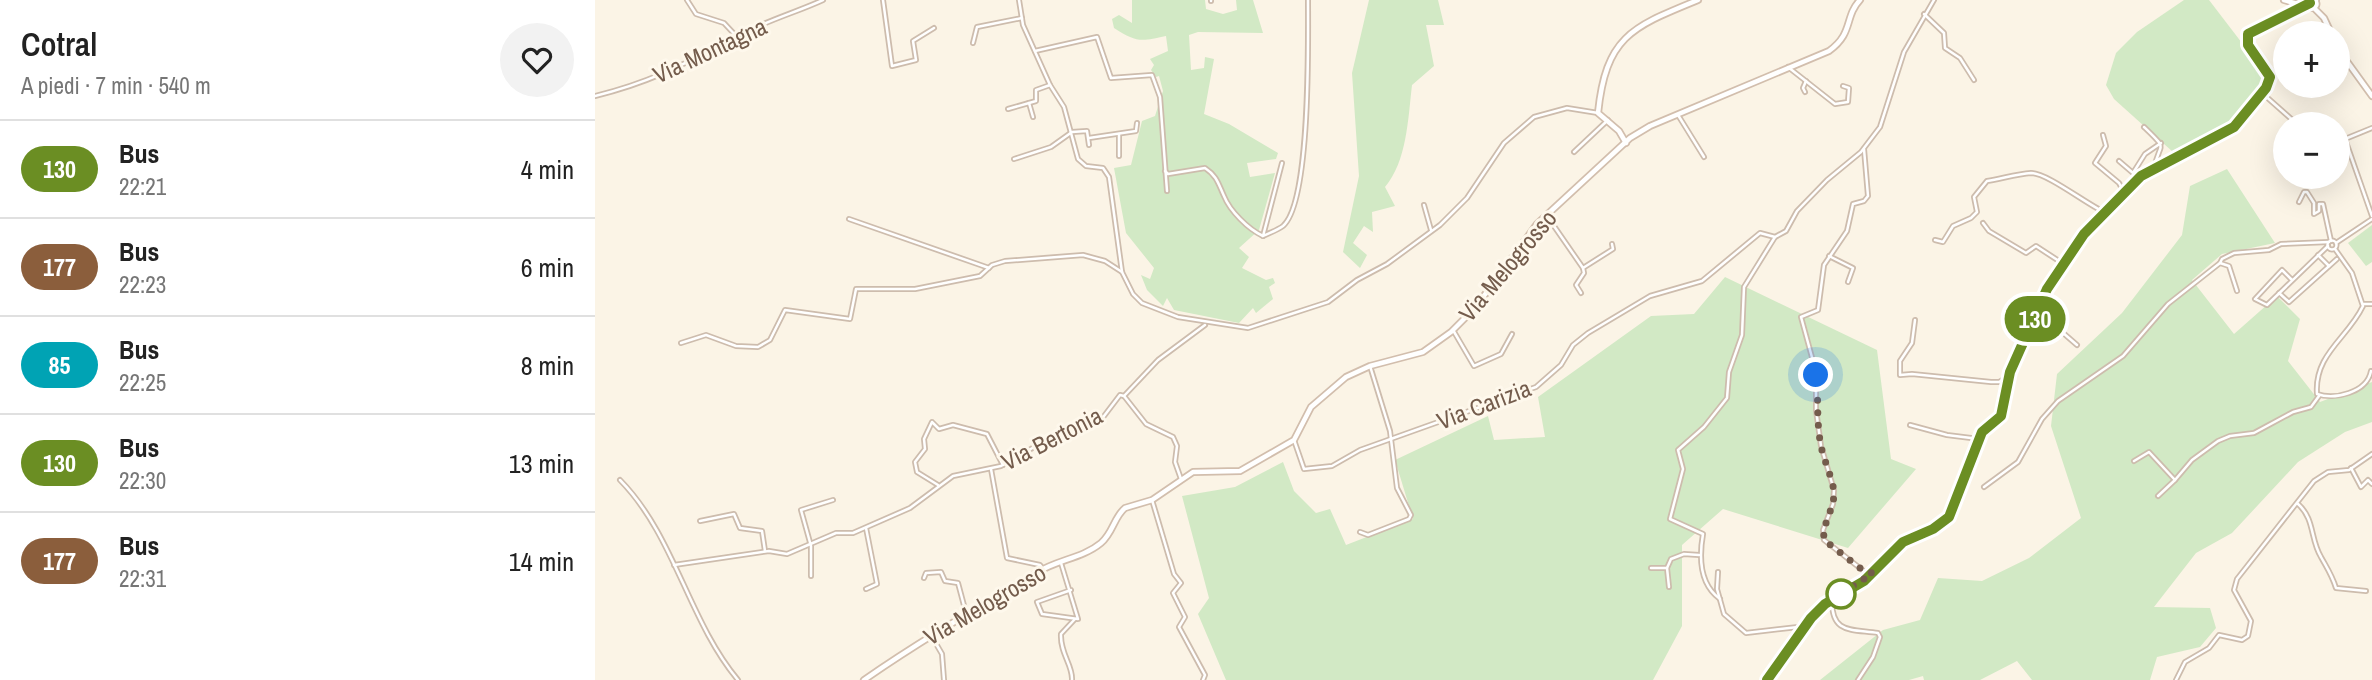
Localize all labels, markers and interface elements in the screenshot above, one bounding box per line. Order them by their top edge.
street label: Via Montagna [647,10,772,90]
map controls [2273,21,2350,189]
button: + [2273,21,2350,98]
text: Cotral [21,22,97,66]
button: heart [500,23,574,97]
text: A piedi · 7 min · 540 m [21,70,211,101]
button: − [2273,112,2350,189]
text: Bus [119,136,159,171]
text: 4 min [521,152,574,187]
text: 130 [43,153,76,185]
text: 22:21 [119,171,166,202]
street label: Via Melogrosso [1451,203,1563,328]
text: Bus [119,234,159,269]
text: 6 min [521,250,574,285]
text: 177 [43,251,76,283]
text: 22:23 [119,269,166,300]
line badge: 130 [1995,296,2075,342]
text: 130 [2019,303,2051,335]
text: Bus [119,332,159,367]
text: 8 min [521,348,574,383]
text: 85 [49,349,70,381]
your location [1798,357,1833,392]
text: 22:25 [119,367,166,398]
street label: Via Carizia [1432,372,1535,437]
street label: Via Bertonia [996,399,1107,477]
text: Bus [119,430,159,465]
text: 13 min [509,446,574,481]
text: 130 [43,447,76,479]
text: 22:30 [119,465,166,496]
text: Bus [119,528,159,563]
text: 14 min [509,544,574,579]
text: 177 [43,545,76,577]
street label: Via Melogrosso [917,556,1052,652]
text: 22:31 [119,563,166,594]
unlabelled marker [1826,579,1856,609]

